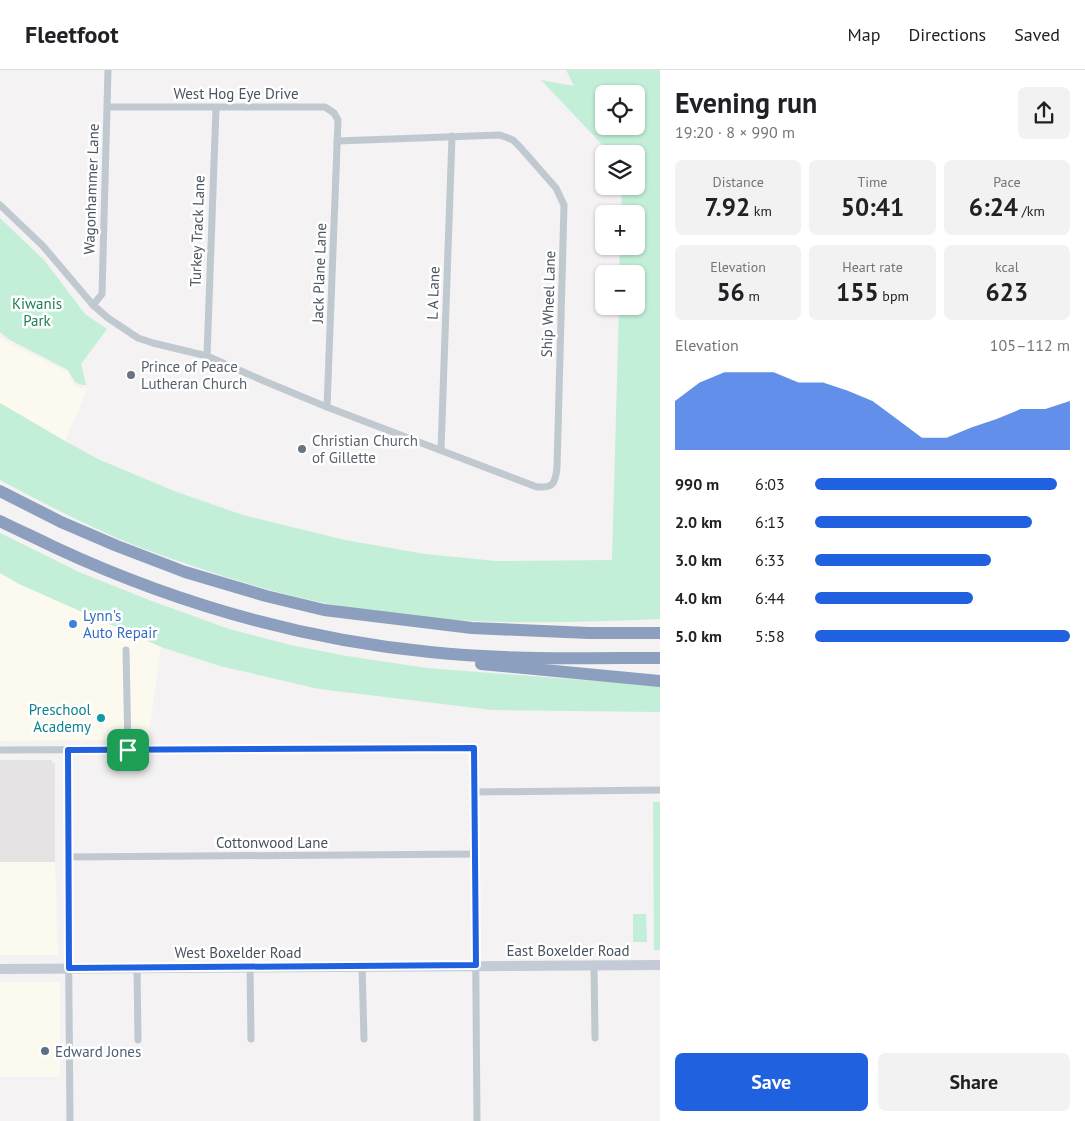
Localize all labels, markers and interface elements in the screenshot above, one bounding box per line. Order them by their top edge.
text: Fleetfoot [25,19,119,50]
text: Map [848,23,880,46]
text: Directions [908,23,986,46]
text: Saved [1014,23,1060,46]
street label: West Hog Eye Drive [173,84,299,103]
text: Evening run [675,84,817,121]
map controls [595,85,645,315]
button: locate [595,85,645,135]
button: share [1018,87,1070,139]
text: 19:20 · 8 × 990 m [675,122,795,142]
street label: Wagonhammer Lane [79,123,103,255]
button: layers [595,145,645,195]
text: Distance [713,173,764,191]
text: Time [857,173,888,191]
text: Pace [993,173,1021,191]
street label: Turkey Track Lane [186,175,208,287]
text: 7.92 [704,191,750,223]
text: 50:41 [841,191,904,223]
text: 6:24 [969,191,1018,223]
text: km [750,202,772,220]
text: /km [1018,202,1045,220]
button: + [595,205,645,255]
street label: Jack Plane Lane [308,223,330,324]
street label: Ship Wheel Lane [537,250,559,358]
text: Elevation [710,258,766,276]
text: Heart rate [842,258,903,276]
text: kcal [995,258,1019,276]
button: − [595,265,645,315]
street label: L A Lane [423,266,443,320]
text: 56 [716,276,745,308]
text: 155 [836,276,879,308]
text: 623 [986,276,1028,308]
text: m [745,287,760,305]
text: bpm [879,287,909,305]
park label: Kiwanis Park [12,294,62,330]
text: Elevation [675,335,739,355]
text: 105–112 m [990,335,1070,355]
place label: Prince of Peace Lutheran Church [141,357,247,393]
marker: Prince of Peace Lutheran Church [125,369,137,381]
place label: Christian Church of Gillette [312,431,418,467]
marker: Christian Church of Gillette [296,443,308,455]
text: 990 m [675,474,719,494]
text: 6:03 [755,474,785,494]
text: 2.0 km [675,512,722,532]
text: 6:13 [755,512,785,532]
text: 3.0 km [675,550,722,570]
text: 6:33 [755,550,785,570]
text: 4.0 km [675,588,722,608]
text: 6:44 [755,588,785,608]
place label: Lynn's Auto Repair [83,606,157,642]
marker: Lynn's Auto Repair [67,618,79,630]
text: 5.0 km [675,626,722,646]
text: 5:58 [755,626,785,646]
place label: Preschool Academy [29,700,92,736]
marker: Preschool Academy [95,712,107,724]
pin [107,729,149,771]
icon: arrive [114,736,142,764]
street label: Cottonwood Lane [216,833,328,852]
street label: East Boxelder Road [506,941,630,960]
street label: West Boxelder Road [174,943,302,962]
place label: Edward Jones [55,1042,141,1061]
marker: Edward Jones [39,1045,51,1057]
button: Save [675,1053,868,1111]
button: Share [878,1053,1070,1111]

